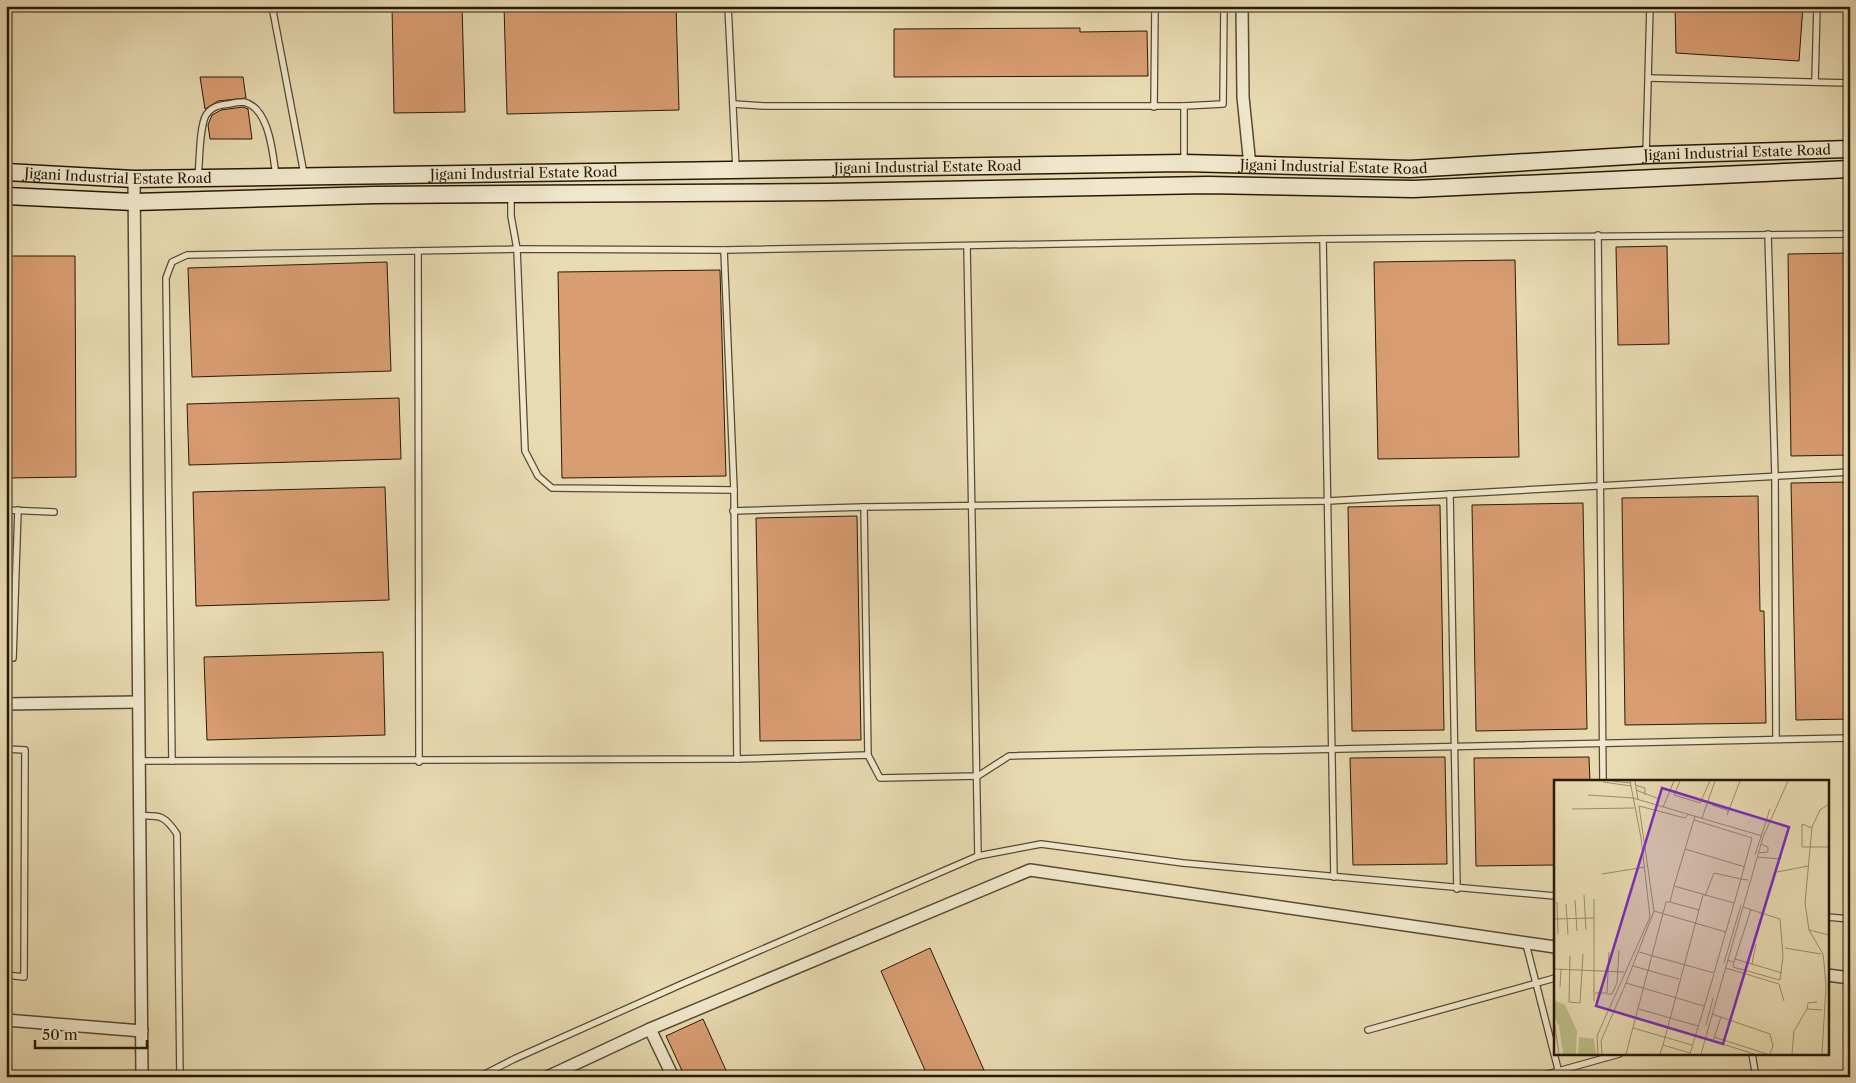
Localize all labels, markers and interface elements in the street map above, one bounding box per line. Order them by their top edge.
street label: Jigani Industrial Estate Road [1641,141,1832,164]
street label: Jigani Industrial Estate Road [1238,155,1428,178]
street label: Jigani Industrial Estate Road [832,156,1022,177]
street label: Jigani Industrial Estate Road [428,163,618,184]
street label: Jigani Industrial Estate Road [22,164,212,188]
inset map [1554,780,1828,1056]
scale bar [35,1018,148,1050]
text: 50 m [42,1025,78,1044]

